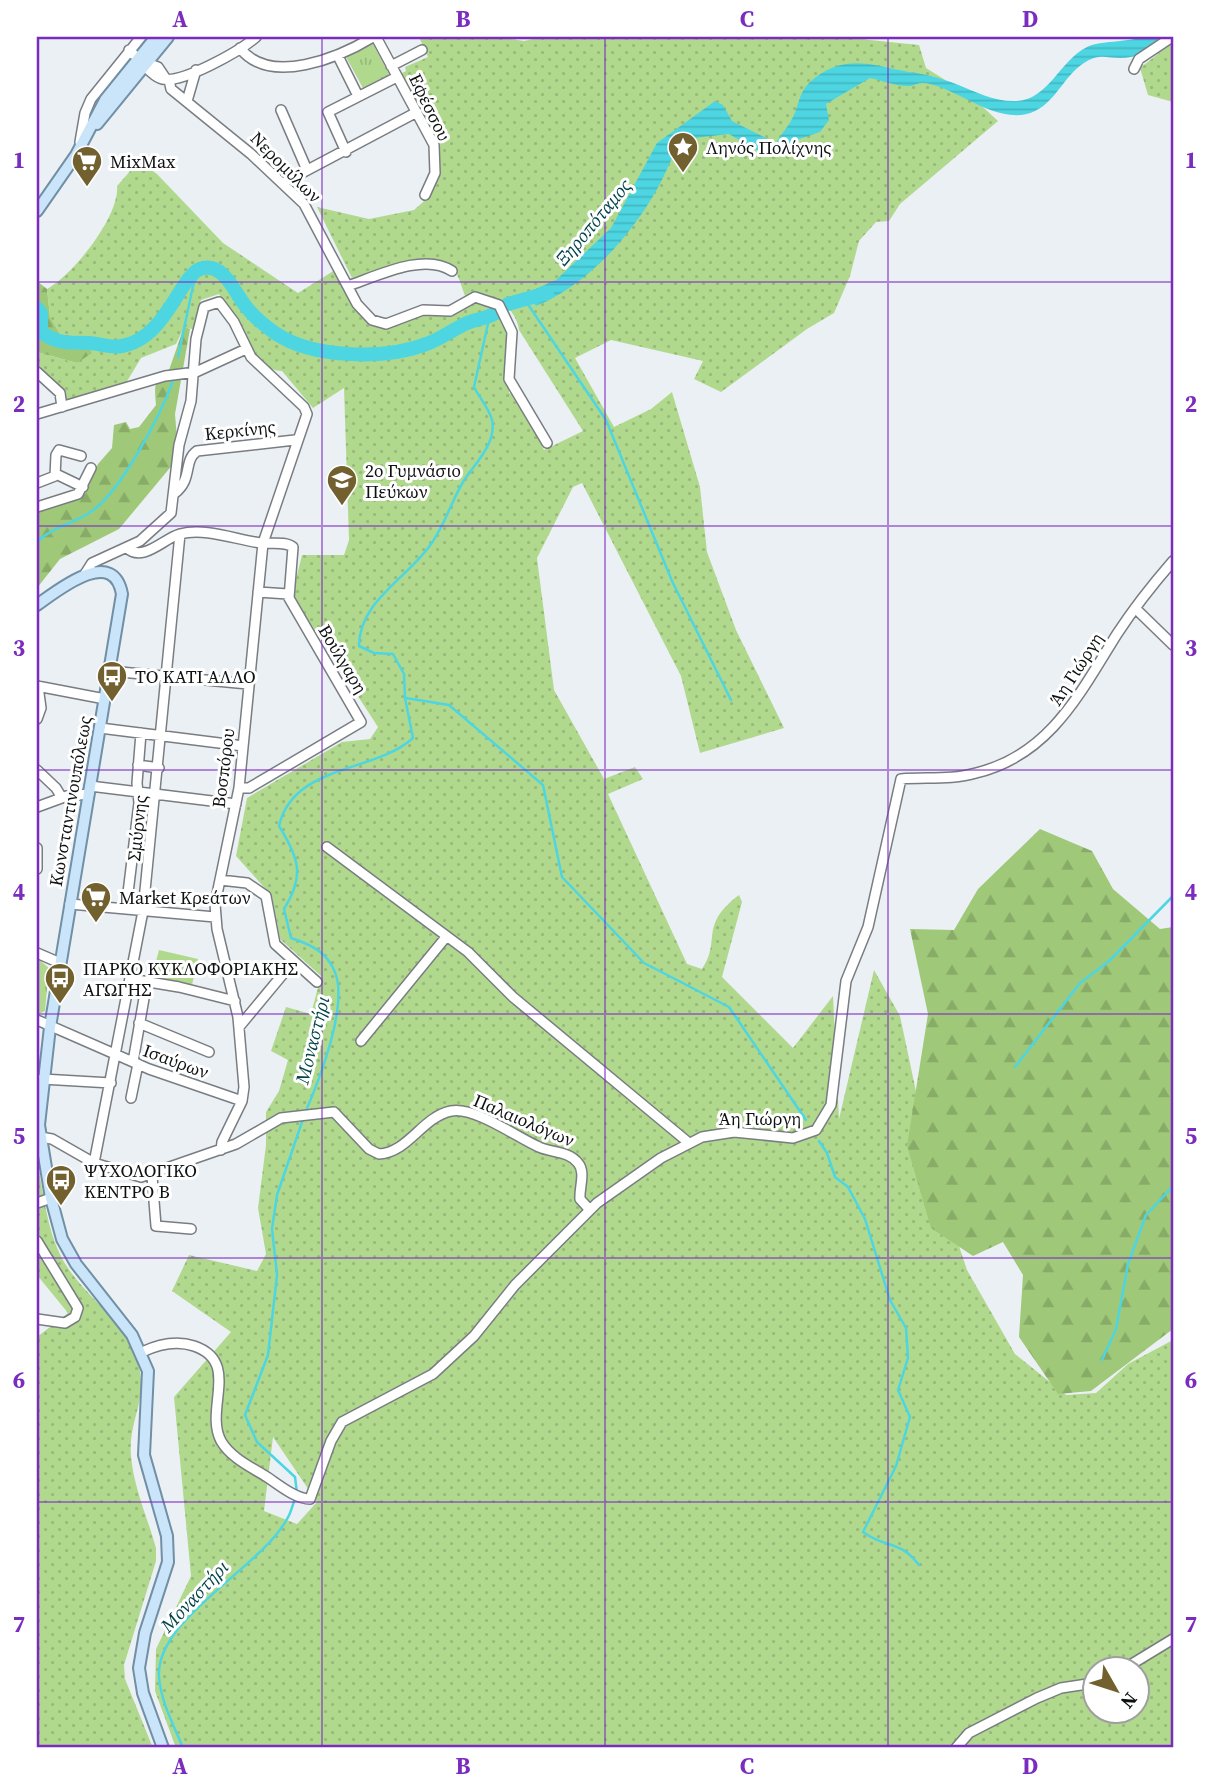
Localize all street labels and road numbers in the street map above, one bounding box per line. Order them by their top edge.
street label: Εφέσσου [403,69,457,145]
street label: Νερομύλων [245,126,327,208]
street label: Κερκίνης [203,414,277,446]
street label: Βούλγαρη [313,620,373,698]
street label: Άη Γιώργη [1043,628,1109,710]
street label: Κωνσταντινουπόλεως [43,714,97,888]
street label: Βοσπόρου [206,727,240,809]
street label: Σμύρνης [121,794,153,862]
street label: Ισαύρων [140,1038,212,1084]
street label: Παλαιολόγων [470,1088,578,1153]
street label: Άη Γιώργη [719,1106,801,1131]

